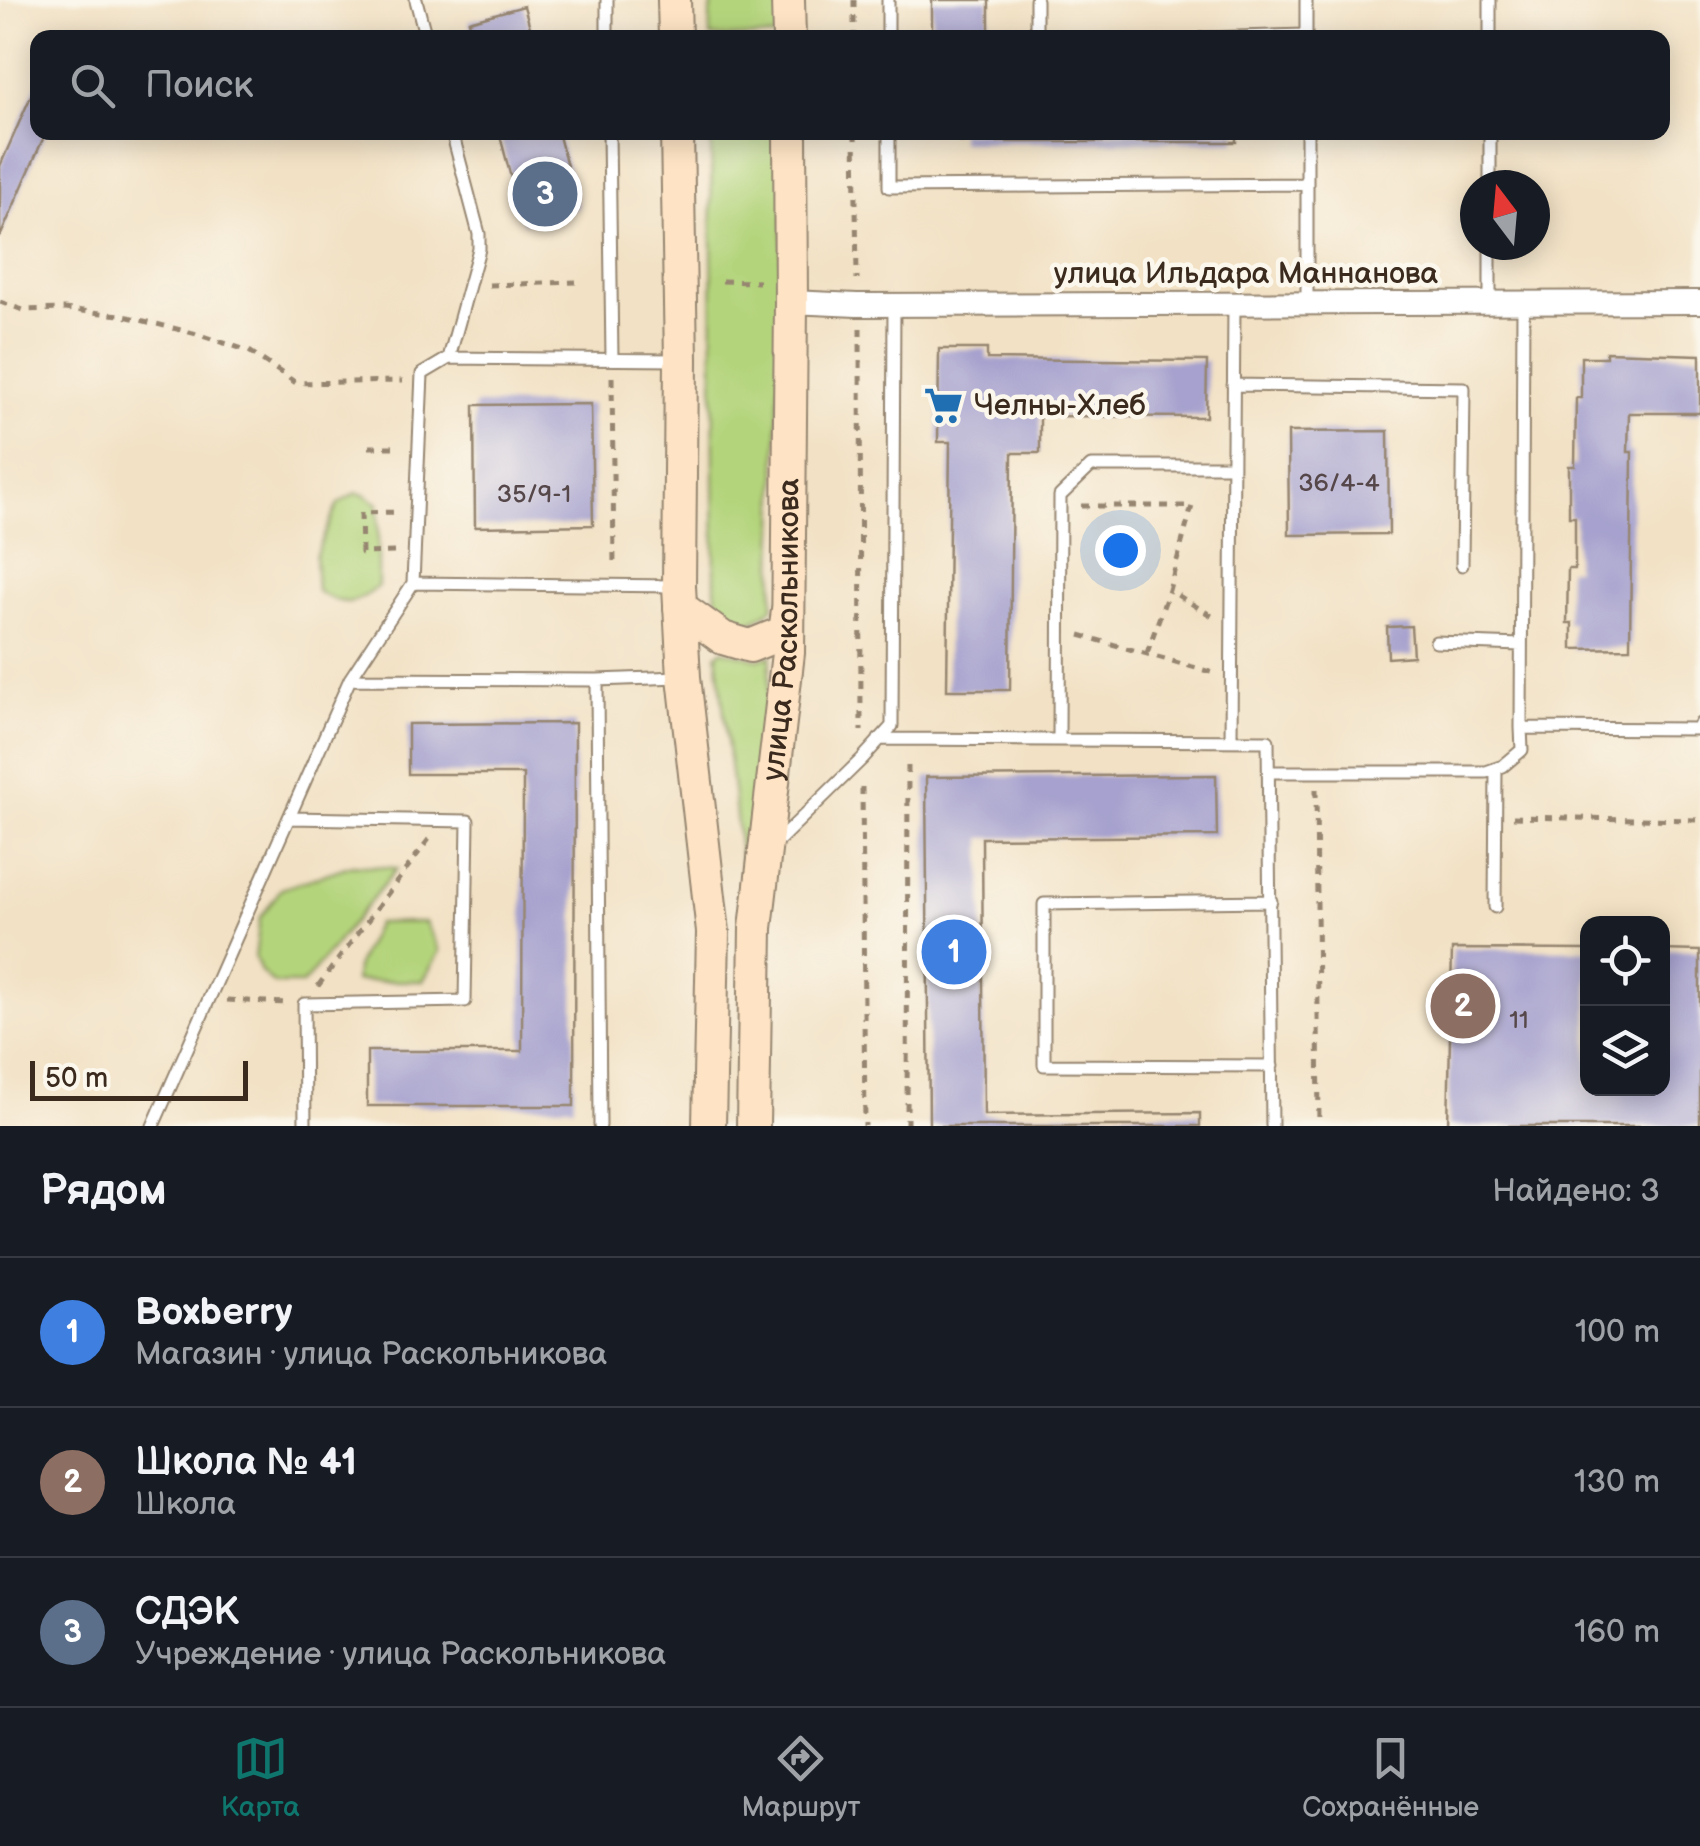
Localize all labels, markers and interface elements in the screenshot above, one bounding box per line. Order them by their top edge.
search box [30,30,1670,140]
icon: search [65,58,120,113]
text: Поиск [145,63,253,108]
pin: 3 [512,156,578,232]
north arrow [1460,170,1550,260]
street label: улица Ильдара Маннанова [1054,256,1439,292]
supermarket icon: Челны-Хлеб [923,385,965,427]
place label: Челны-Хлеб [974,388,1146,424]
house number: 36/4-4 [1298,468,1380,499]
street label: улица Раскольникова [755,478,807,783]
house number: 35/9-1 [497,479,571,510]
your location [1095,525,1146,576]
pin: 1 [922,914,986,990]
map controls [1580,916,1670,1096]
button: locate [1580,916,1670,1006]
pin: 2 [1430,968,1496,1044]
house number: 11 [1509,1005,1529,1036]
button: layers [1580,1006,1670,1096]
scale bar [30,1056,248,1100]
text: 50 m [45,1062,108,1095]
text: Рядом [40,1166,167,1217]
text: Найдено: 3 [1492,1172,1660,1211]
text: Boxberry [135,1290,293,1335]
text: 1 [66,1313,79,1352]
text: 100 m [1575,1313,1660,1352]
text: Магазин · улица Раскольникова [135,1335,607,1374]
text: Школа № 41 [135,1440,357,1485]
text: 2 [63,1463,82,1502]
text: 130 m [1574,1463,1660,1502]
text: Школа [135,1485,236,1524]
text: СДЭК [135,1590,239,1635]
text: 3 [63,1613,82,1652]
text: 160 m [1574,1613,1660,1652]
text: Учреждение · улица Раскольникова [135,1635,666,1674]
tab: Карта [221,1731,300,1824]
tab: Маршрут [741,1731,861,1824]
tab: Сохранённые [1302,1731,1479,1824]

